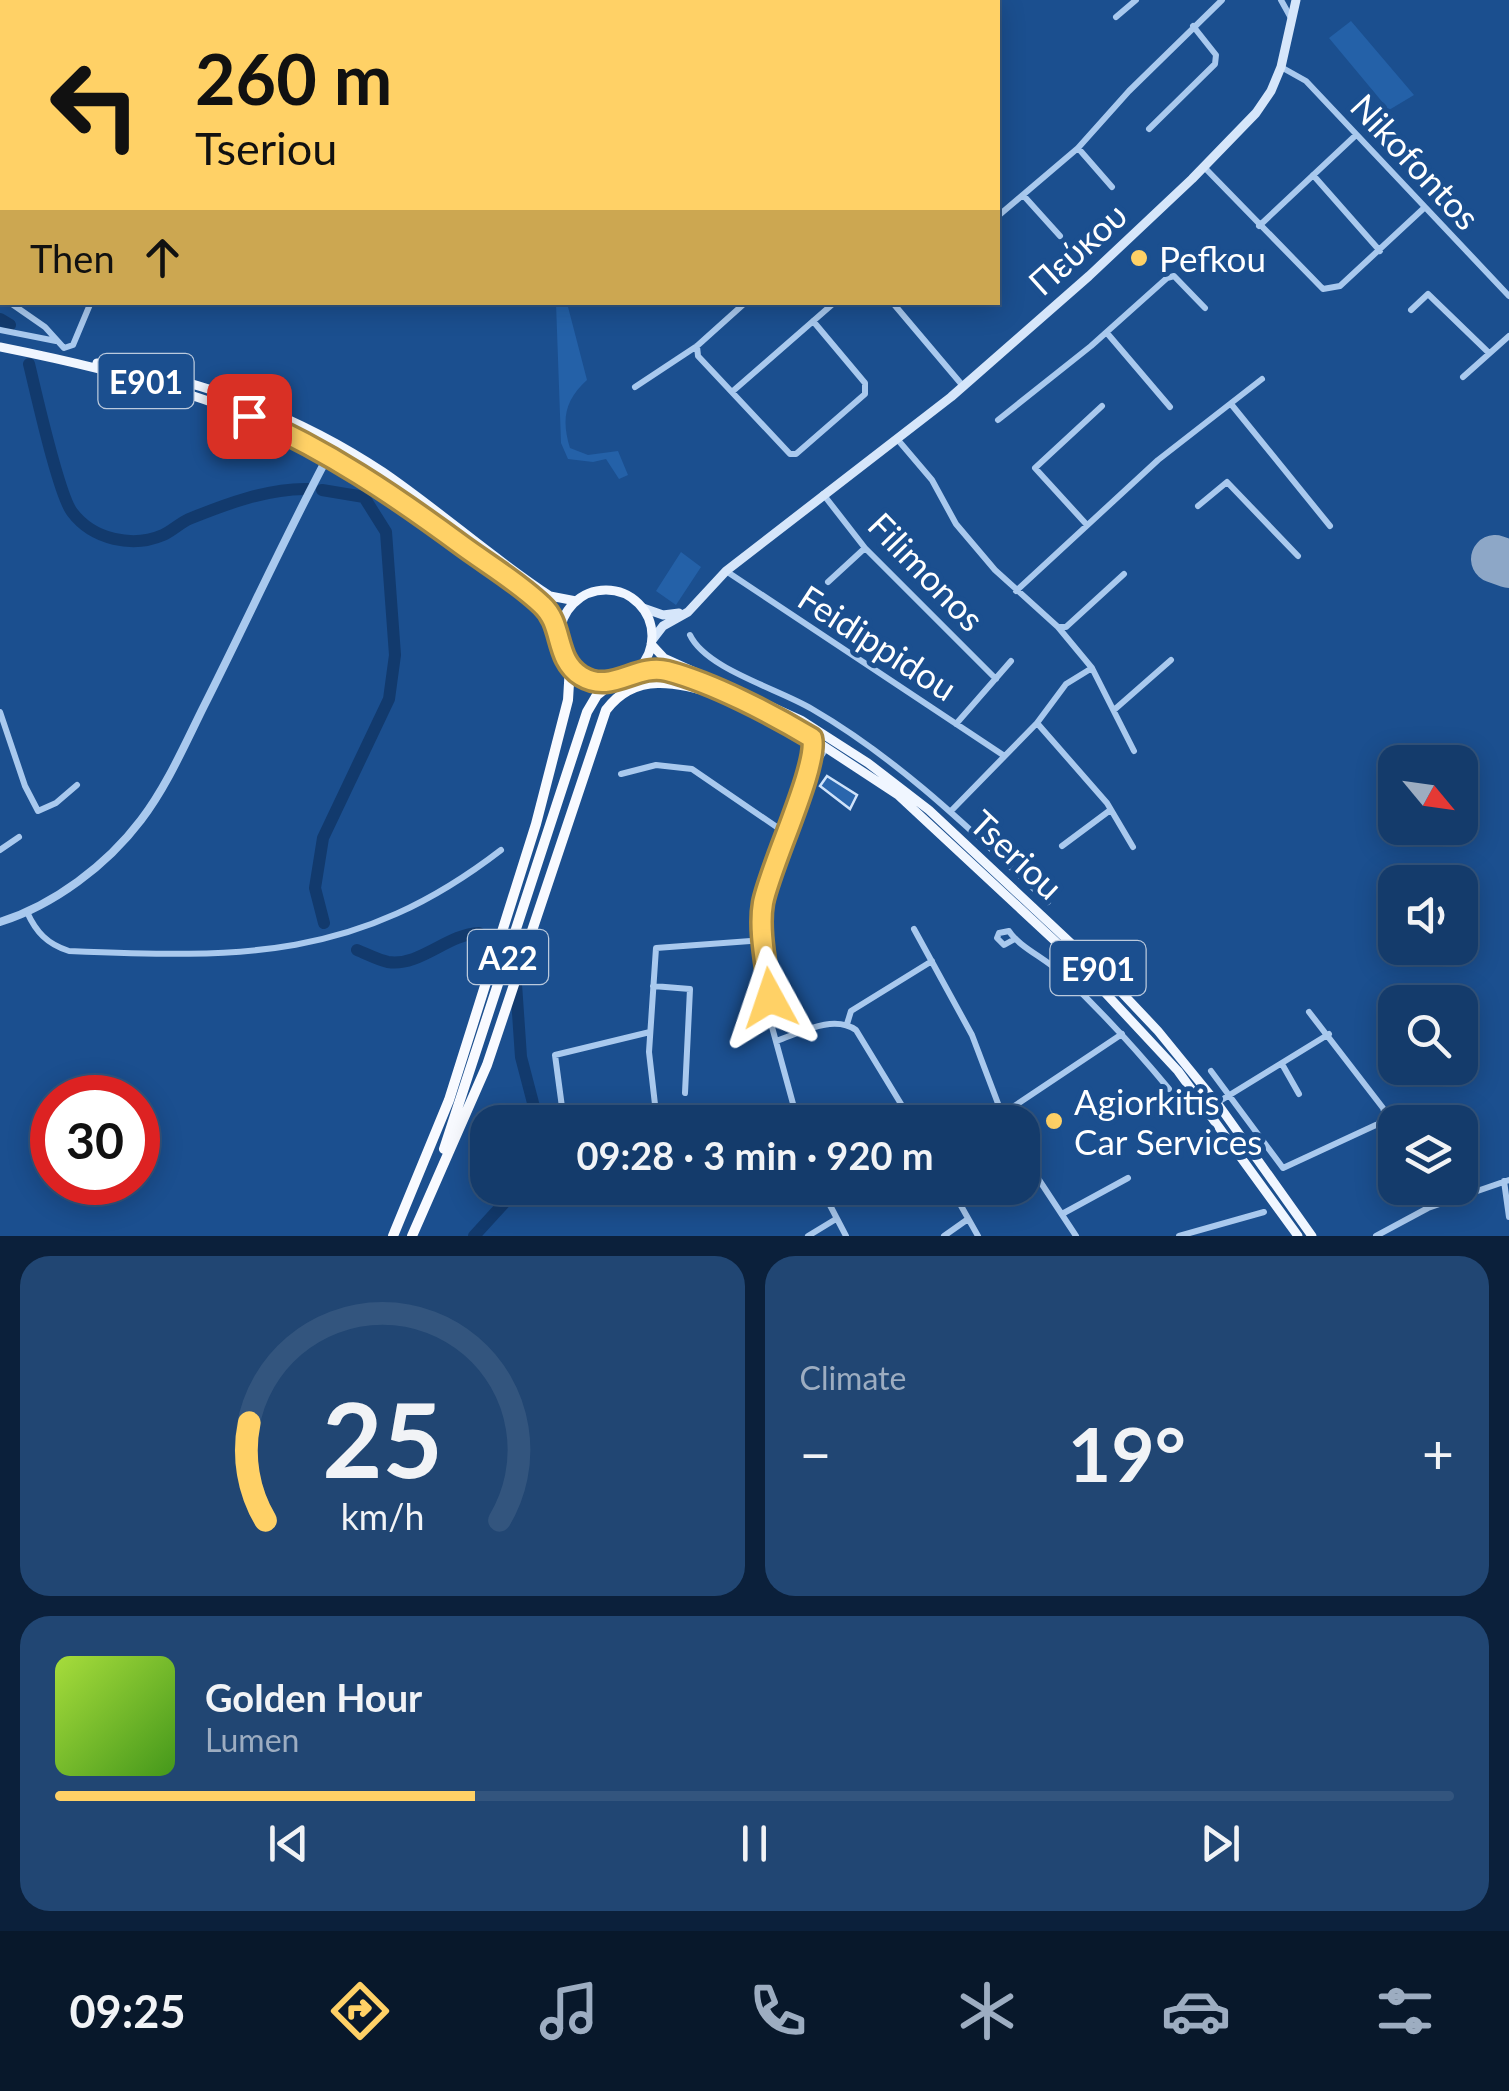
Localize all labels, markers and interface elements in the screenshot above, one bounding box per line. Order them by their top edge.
text: 260 m [195,36,392,120]
icon: left [30,40,160,170]
street label: Nikofontos [1343,85,1489,237]
text: Tseriou [195,121,337,175]
street label: Πεύκου [1019,193,1135,303]
icon: ahead [135,230,190,285]
text: Then [30,235,115,281]
place label: Pefkou [1159,237,1266,279]
marker: Pefkou [1128,247,1150,269]
road number: E901 [98,354,194,408]
pin [207,374,292,459]
icon: arrive [222,389,277,444]
street label: Filimonos [861,503,993,639]
street label: Feidippidou [791,575,965,709]
north arrow [1378,745,1478,845]
map controls [1378,745,1478,1205]
street label: Tseriou [962,801,1072,907]
button: sound [1378,865,1478,965]
road number: A22 [468,930,548,984]
road number: E901 [1050,941,1146,995]
position arrow [718,946,822,1050]
button: search [1378,985,1478,1085]
speed limit sign: 30 [30,1075,160,1205]
place label: Agiorkitis Car Services [1074,1080,1262,1162]
button: layers [1378,1105,1478,1205]
marker: Agiorkitis Car Services [1043,1110,1065,1132]
text: 09:28 · 3 min · 920 m [576,1132,934,1178]
text: Climate [800,1358,906,1397]
text: 25 [322,1375,443,1500]
text: 19° [1068,1408,1186,1498]
text: − [800,1420,831,1486]
text: + [1422,1420,1454,1486]
text: km/h [340,1495,424,1538]
text: Golden Hour [205,1674,422,1720]
text: Lumen [205,1720,299,1759]
icon: previous [261,1816,316,1871]
icon: pause [727,1816,782,1871]
icon: next [1193,1816,1248,1871]
icon: directions [325,1976,395,2046]
icon: music [534,1976,604,2046]
icon: phone [743,1976,813,2046]
icon: climate [952,1976,1022,2046]
icon: car [1161,1976,1231,2046]
icon: filters [1370,1976,1440,2046]
text: 09:25 [70,1984,186,2038]

